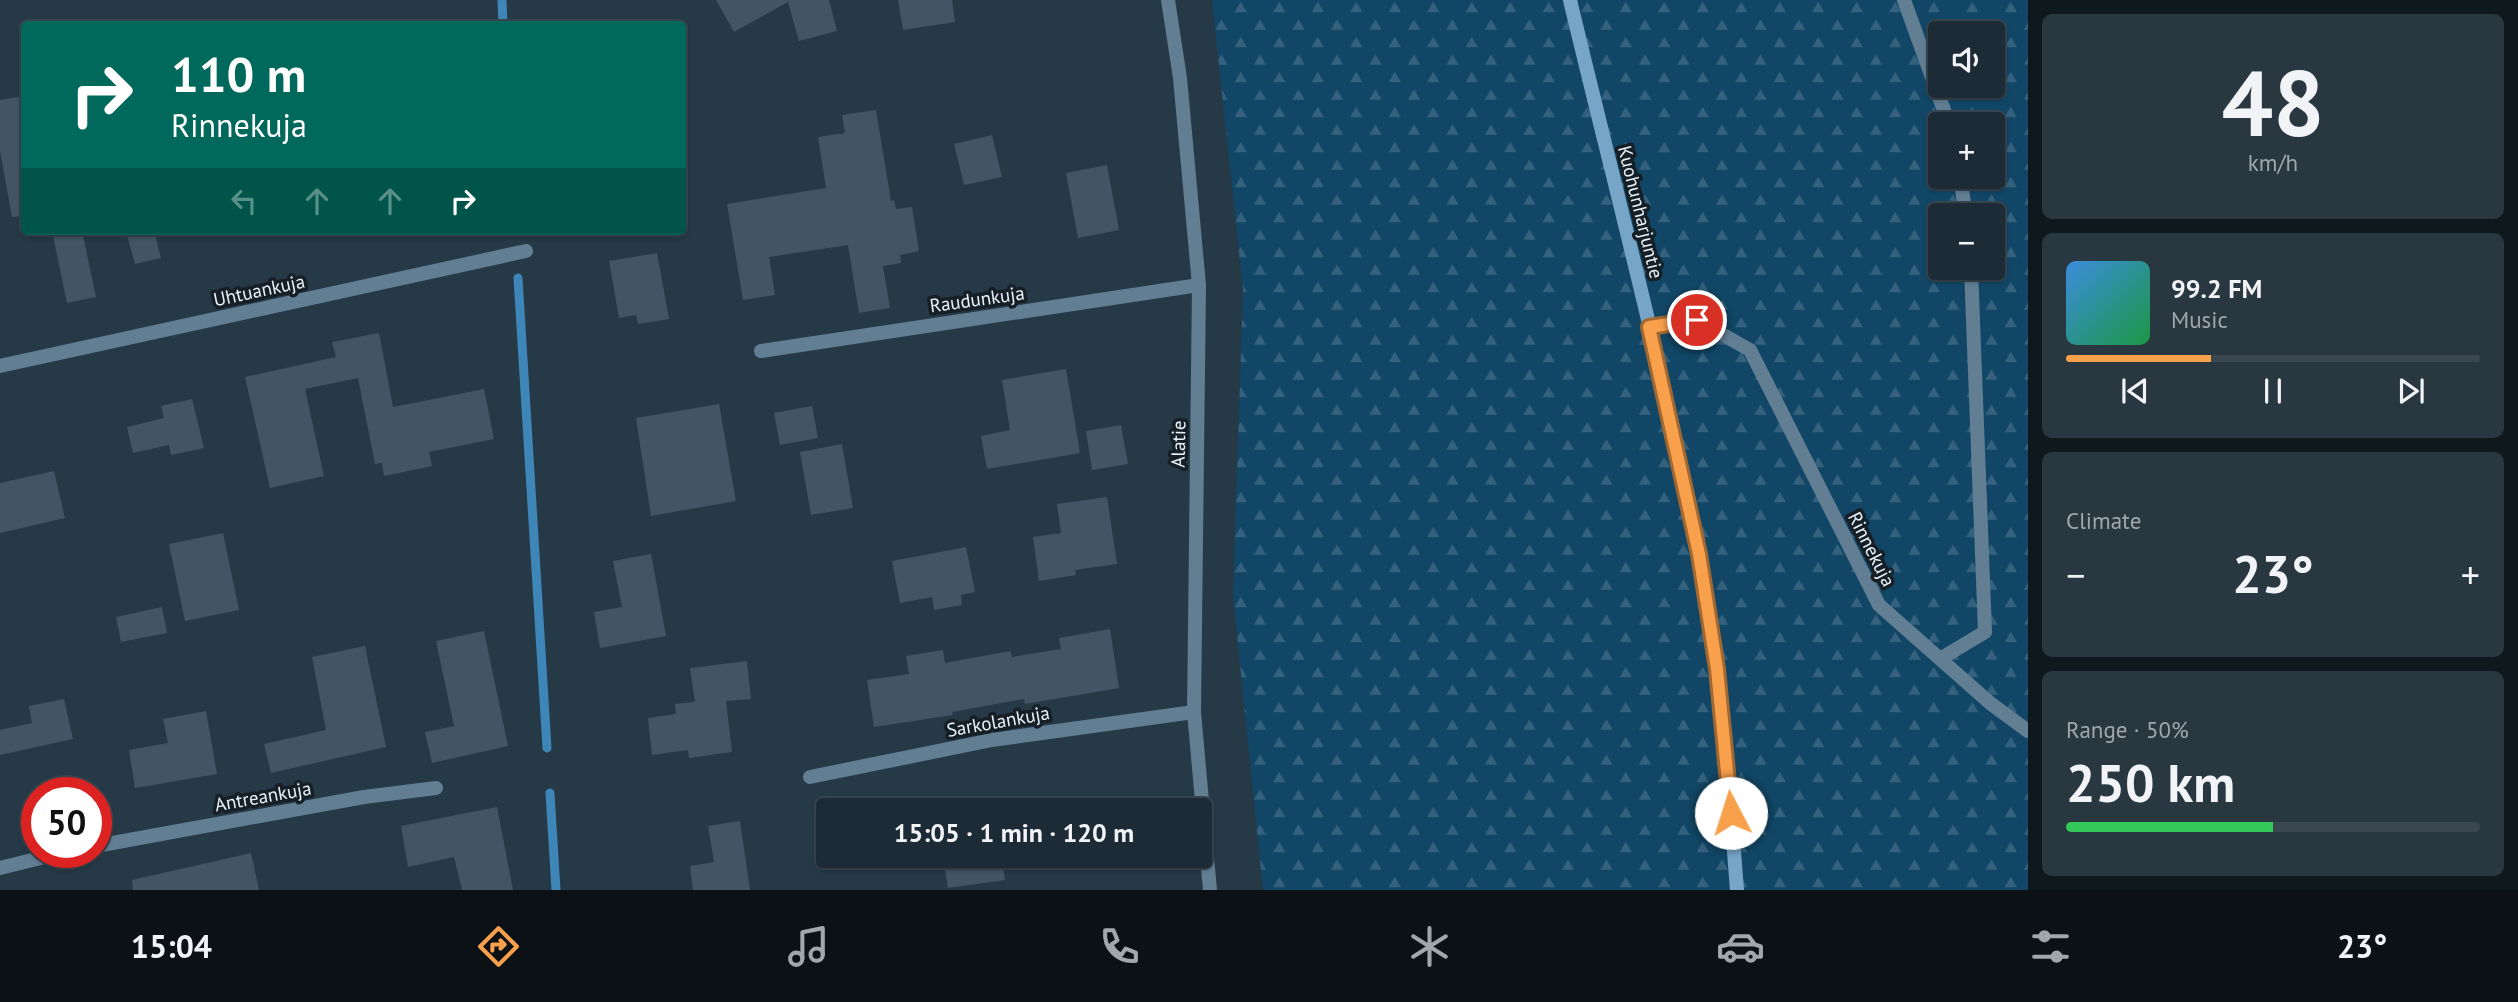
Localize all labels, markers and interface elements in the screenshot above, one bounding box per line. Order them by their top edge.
map controls [1928,21,2005,280]
button: sound [1928,21,2005,98]
text: 110 m [171,42,306,106]
text: 48 [2221,43,2325,161]
icon: right [56,49,147,140]
text: Rinnekuja [171,104,307,146]
button: + [1928,112,2005,189]
street label: Kuohunharjuntie [1613,143,1669,281]
text: km/h [2248,148,2298,177]
icon: left [225,182,263,220]
icon: ahead [298,182,336,220]
icon: ahead [371,182,409,220]
icon: right [444,182,482,220]
button: − [1928,203,2005,280]
street label: Uhtuankuja [211,269,307,311]
text: 99.2 FM [2171,272,2262,305]
street label: Raudunkuja [928,280,1026,318]
pin [1667,290,1727,350]
icon: arrive [1678,301,1716,339]
text: Music [2171,305,2228,334]
icon: previous [2116,372,2154,410]
icon: pause [2254,372,2292,410]
icon: next [2392,372,2430,410]
street label: Alatie [1166,420,1190,468]
text: Climate [2066,506,2141,535]
street label: Rinnekuja [1843,508,1901,590]
text: 23° [2232,540,2314,607]
text: − [2066,550,2085,599]
text: + [2461,550,2480,599]
street label: Sarkolankuja [945,700,1051,742]
text: Range · 50% [2066,715,2189,744]
text: 250 km [2066,749,2235,816]
street label: Antreankuja [213,776,313,816]
position arrow [1694,776,1768,850]
speed limit sign: 50 [21,777,112,868]
text: 15:05 · 1 min · 120 m [894,816,1134,849]
icon: directions [474,922,523,971]
icon: music [784,922,833,971]
icon: phone [1095,922,1144,971]
icon: climate [1405,922,1454,971]
icon: car [1716,922,1765,971]
icon: filters [2026,922,2075,971]
text: 15:04 [131,925,212,967]
text: 23° [2337,925,2387,967]

